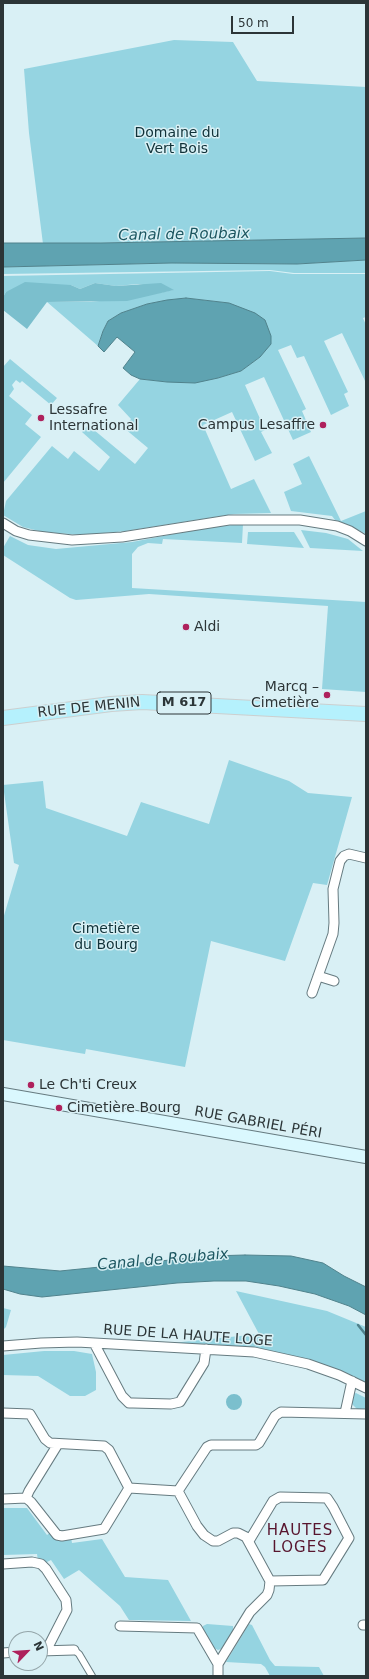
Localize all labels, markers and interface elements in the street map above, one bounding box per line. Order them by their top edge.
scale bar [233,8,296,34]
text: 50 m [238,16,269,30]
park label: Domaine du Vert Bois [134,125,220,158]
water label: Canal de Roubaix [118,225,250,245]
place label: Lessafre International [49,402,138,434]
marker: Lessafre International [36,413,46,423]
place label: Campus Lesaffre [198,417,315,433]
marker: Campus Lesaffre [318,420,328,430]
place label: Aldi [194,619,220,635]
marker: Aldi [181,622,191,632]
place label: Marcq – Cimetière [251,679,319,712]
marker: Marcq – Cimetière [322,690,332,700]
road number: M 617 [157,692,211,714]
street label: RUE DE MENIN [37,694,141,722]
park label: Cimetière du Bourg [72,921,140,954]
place label: Le Ch'ti Creux [39,1077,137,1093]
marker: Le Ch'ti Creux [26,1080,36,1090]
place label: Cimetière Bourg [67,1100,181,1116]
marker: Cimetière Bourg [54,1103,64,1113]
street label: RUE GABRIEL PÉRI [193,1103,323,1143]
water label: Canal de Roubaix [97,1245,229,1275]
street label: RUE DE LA HAUTE LOGE [103,1322,273,1350]
district label: HAUTES LOGES [267,1522,333,1557]
north arrow [8,1631,48,1671]
text: N [31,1639,46,1653]

